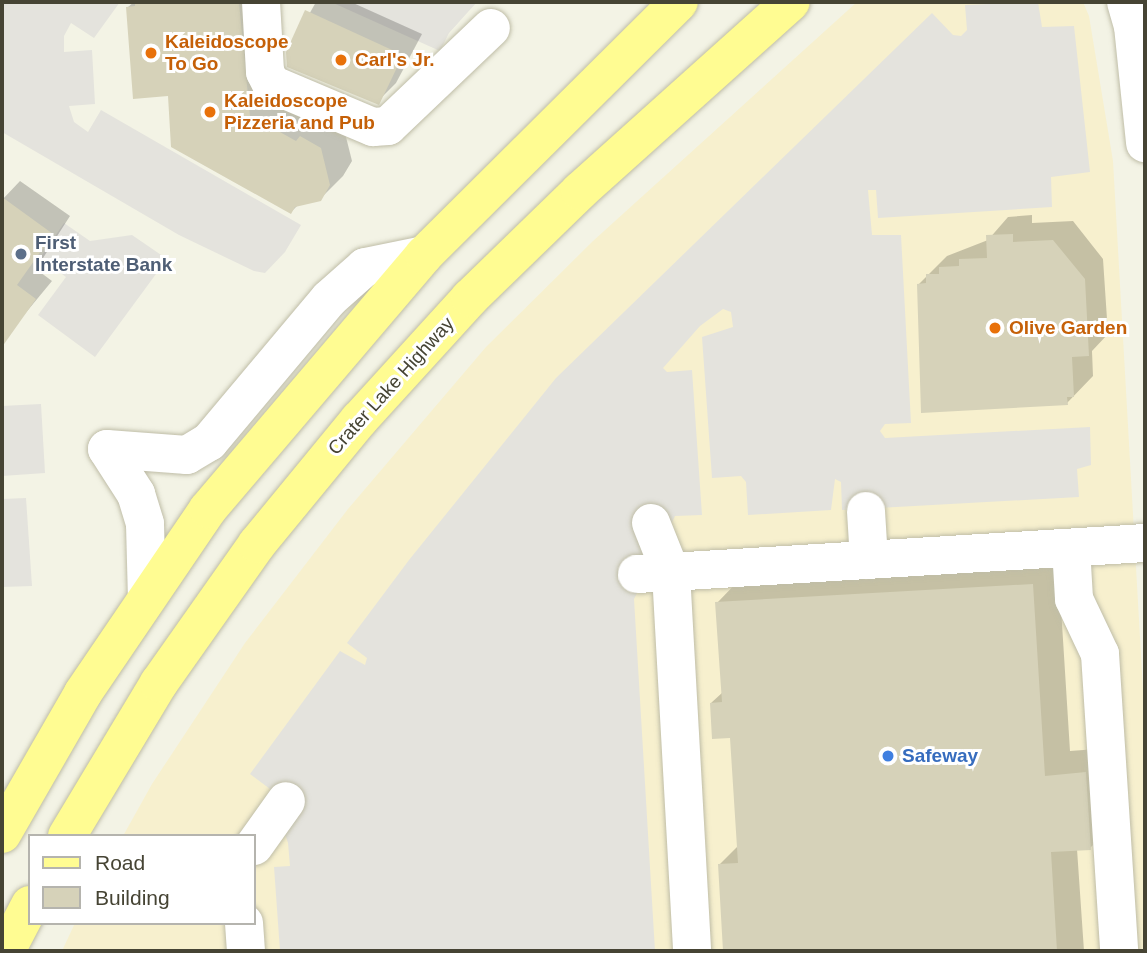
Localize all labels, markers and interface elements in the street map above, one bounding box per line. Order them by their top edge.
place label: Kaleidoscope To Go [165,31,289,75]
marker: Kaleidoscope To Go [143,45,159,61]
place label: Carl's Jr. [355,49,435,71]
marker: Carl's Jr. [333,52,349,68]
place label: Kaleidoscope Pizzeria and Pub [224,90,375,134]
marker: Kaleidoscope Pizzeria and Pub [202,104,218,120]
place label: First Interstate Bank [35,232,172,276]
marker: First Interstate Bank [13,246,29,262]
street label: Crater Lake Highway [323,312,459,460]
place label: Olive Garden [1009,317,1127,339]
marker: Olive Garden [987,320,1003,336]
place label: Safeway [902,745,978,767]
marker: Safeway [880,748,896,764]
legend [28,834,256,925]
text: Road [95,851,145,874]
text: Building [95,886,170,909]

